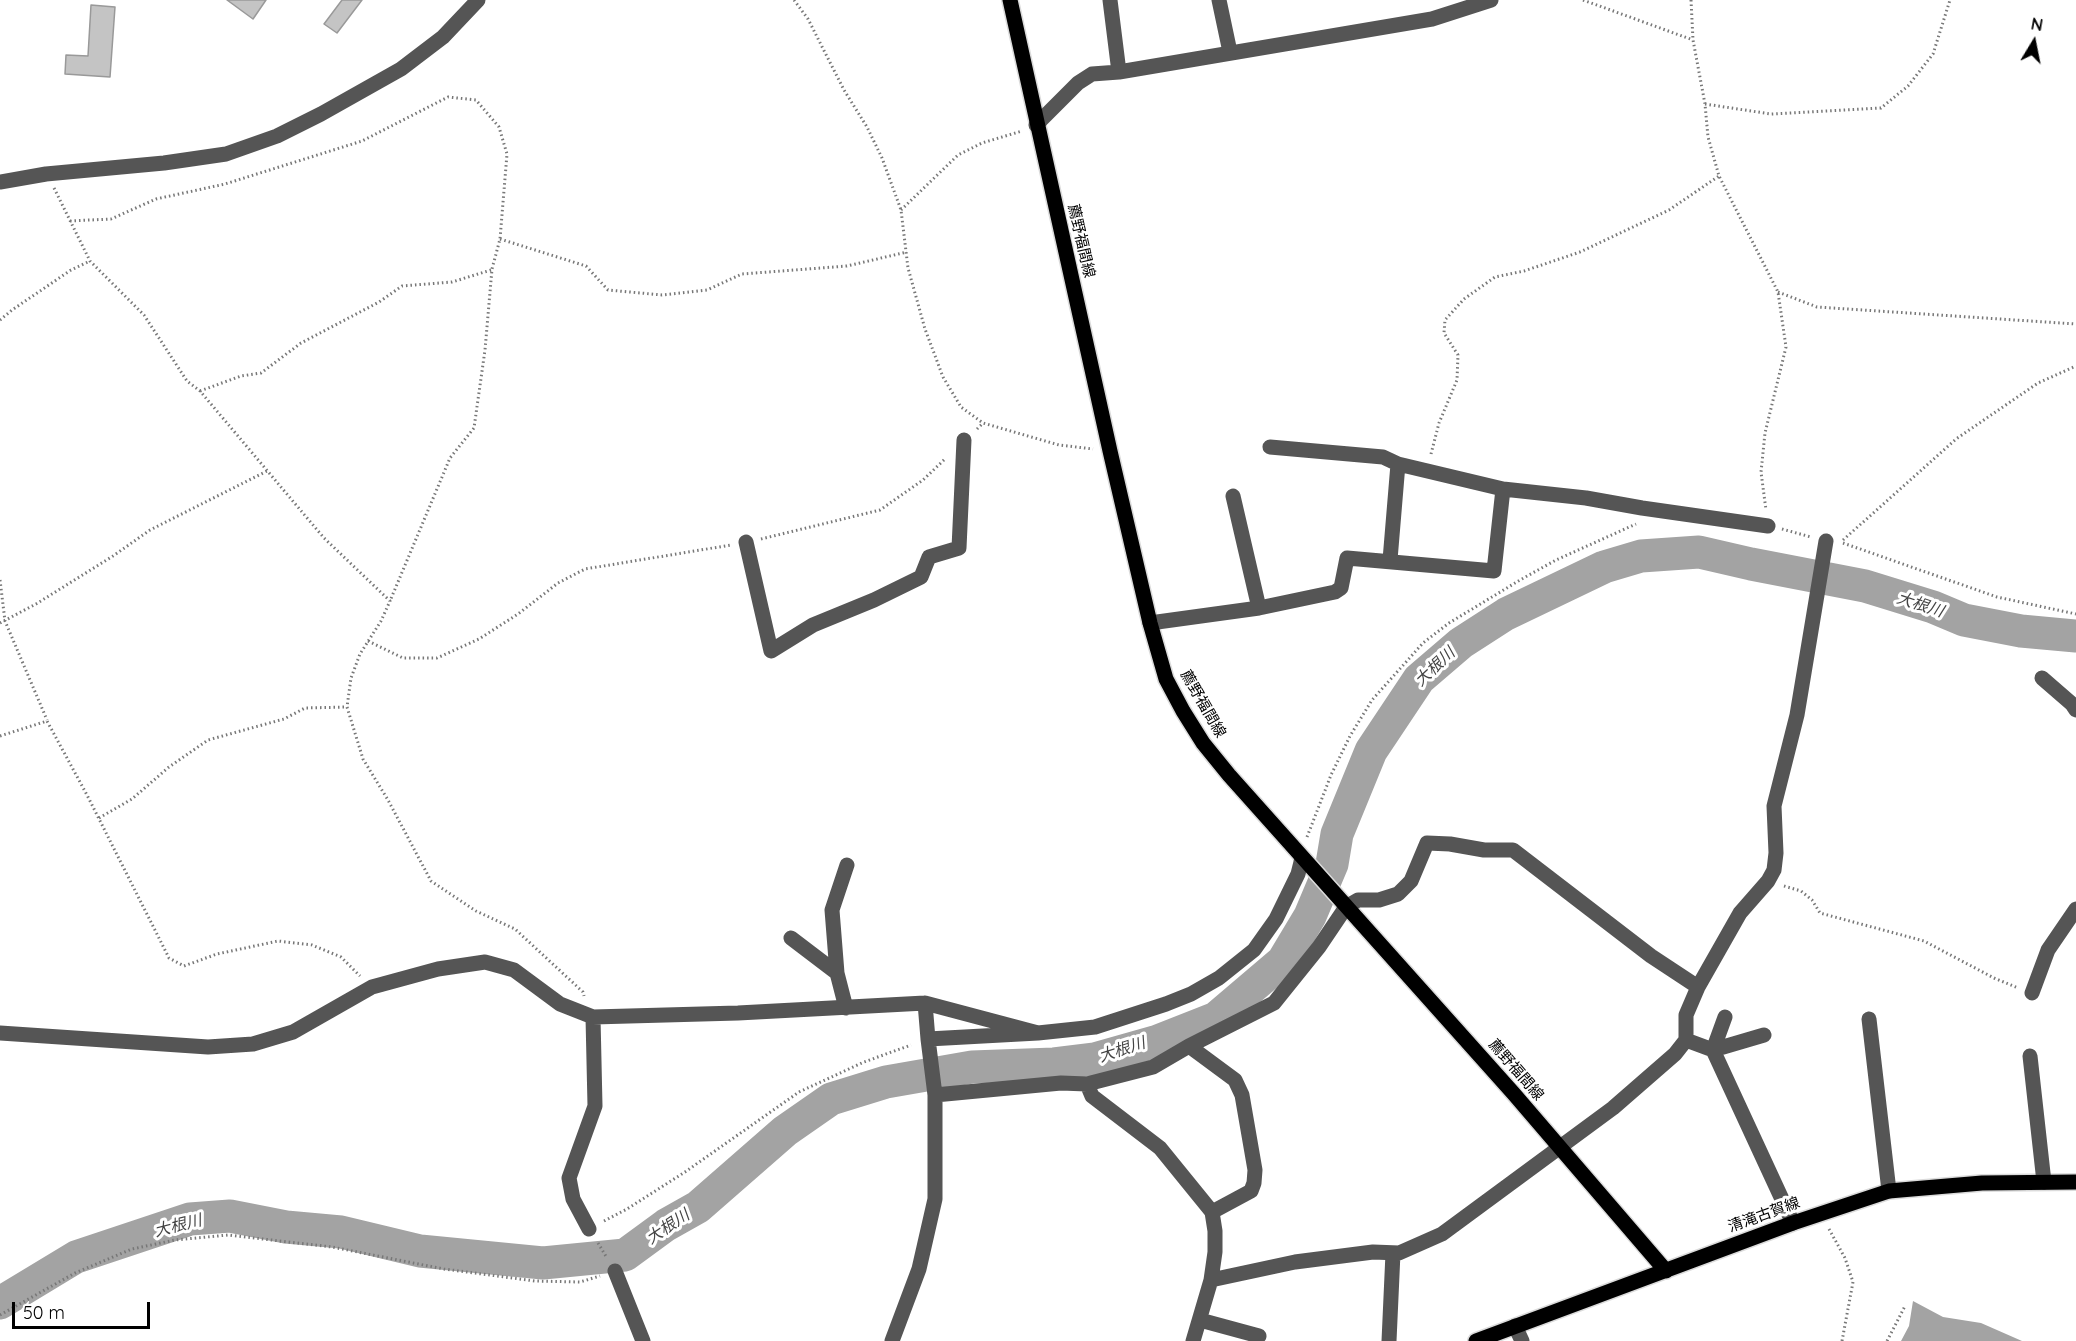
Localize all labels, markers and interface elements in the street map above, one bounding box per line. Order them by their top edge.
north arrow [2004,12,2064,72]
text: N [2030,13,2045,35]
street label: 薦野福間線 [1064,202,1098,280]
water label: 大根川 [1894,588,1946,622]
water label: 大根川 [1411,644,1459,690]
street label: 薦野福間線 [1176,667,1230,741]
water label: 大根川 [1096,1033,1148,1067]
street label: 薦野福間線 [1485,1036,1547,1104]
street label: 清滝古賀線 [1726,1194,1802,1236]
water label: 大根川 [643,1206,693,1248]
water label: 大根川 [152,1211,204,1241]
scale bar [15,1290,153,1328]
text: 50 m [23,1301,65,1324]

